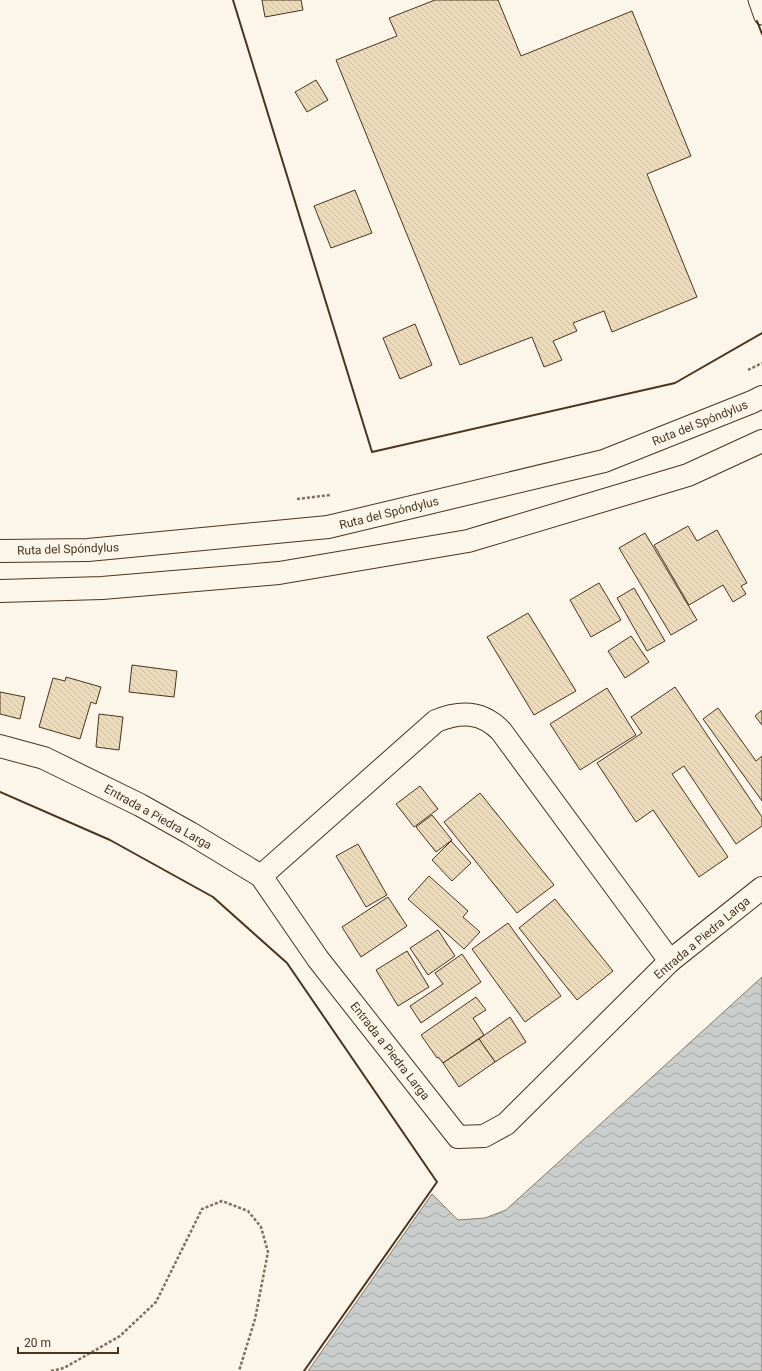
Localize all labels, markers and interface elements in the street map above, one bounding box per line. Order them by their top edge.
street label: Ruta del Spóndylus [650,397,750,449]
street label: Ruta del Spóndylus [338,494,440,532]
street label: Ruta del Spóndylus [17,540,119,558]
street label: Entrada a Piedra Larga [102,782,214,852]
street label: Entrada a Piedra Larga [651,894,753,982]
street label: Entrada a Piedra Larga [347,999,433,1103]
scale bar [18,1329,118,1355]
text: 20 m [24,1336,51,1350]

